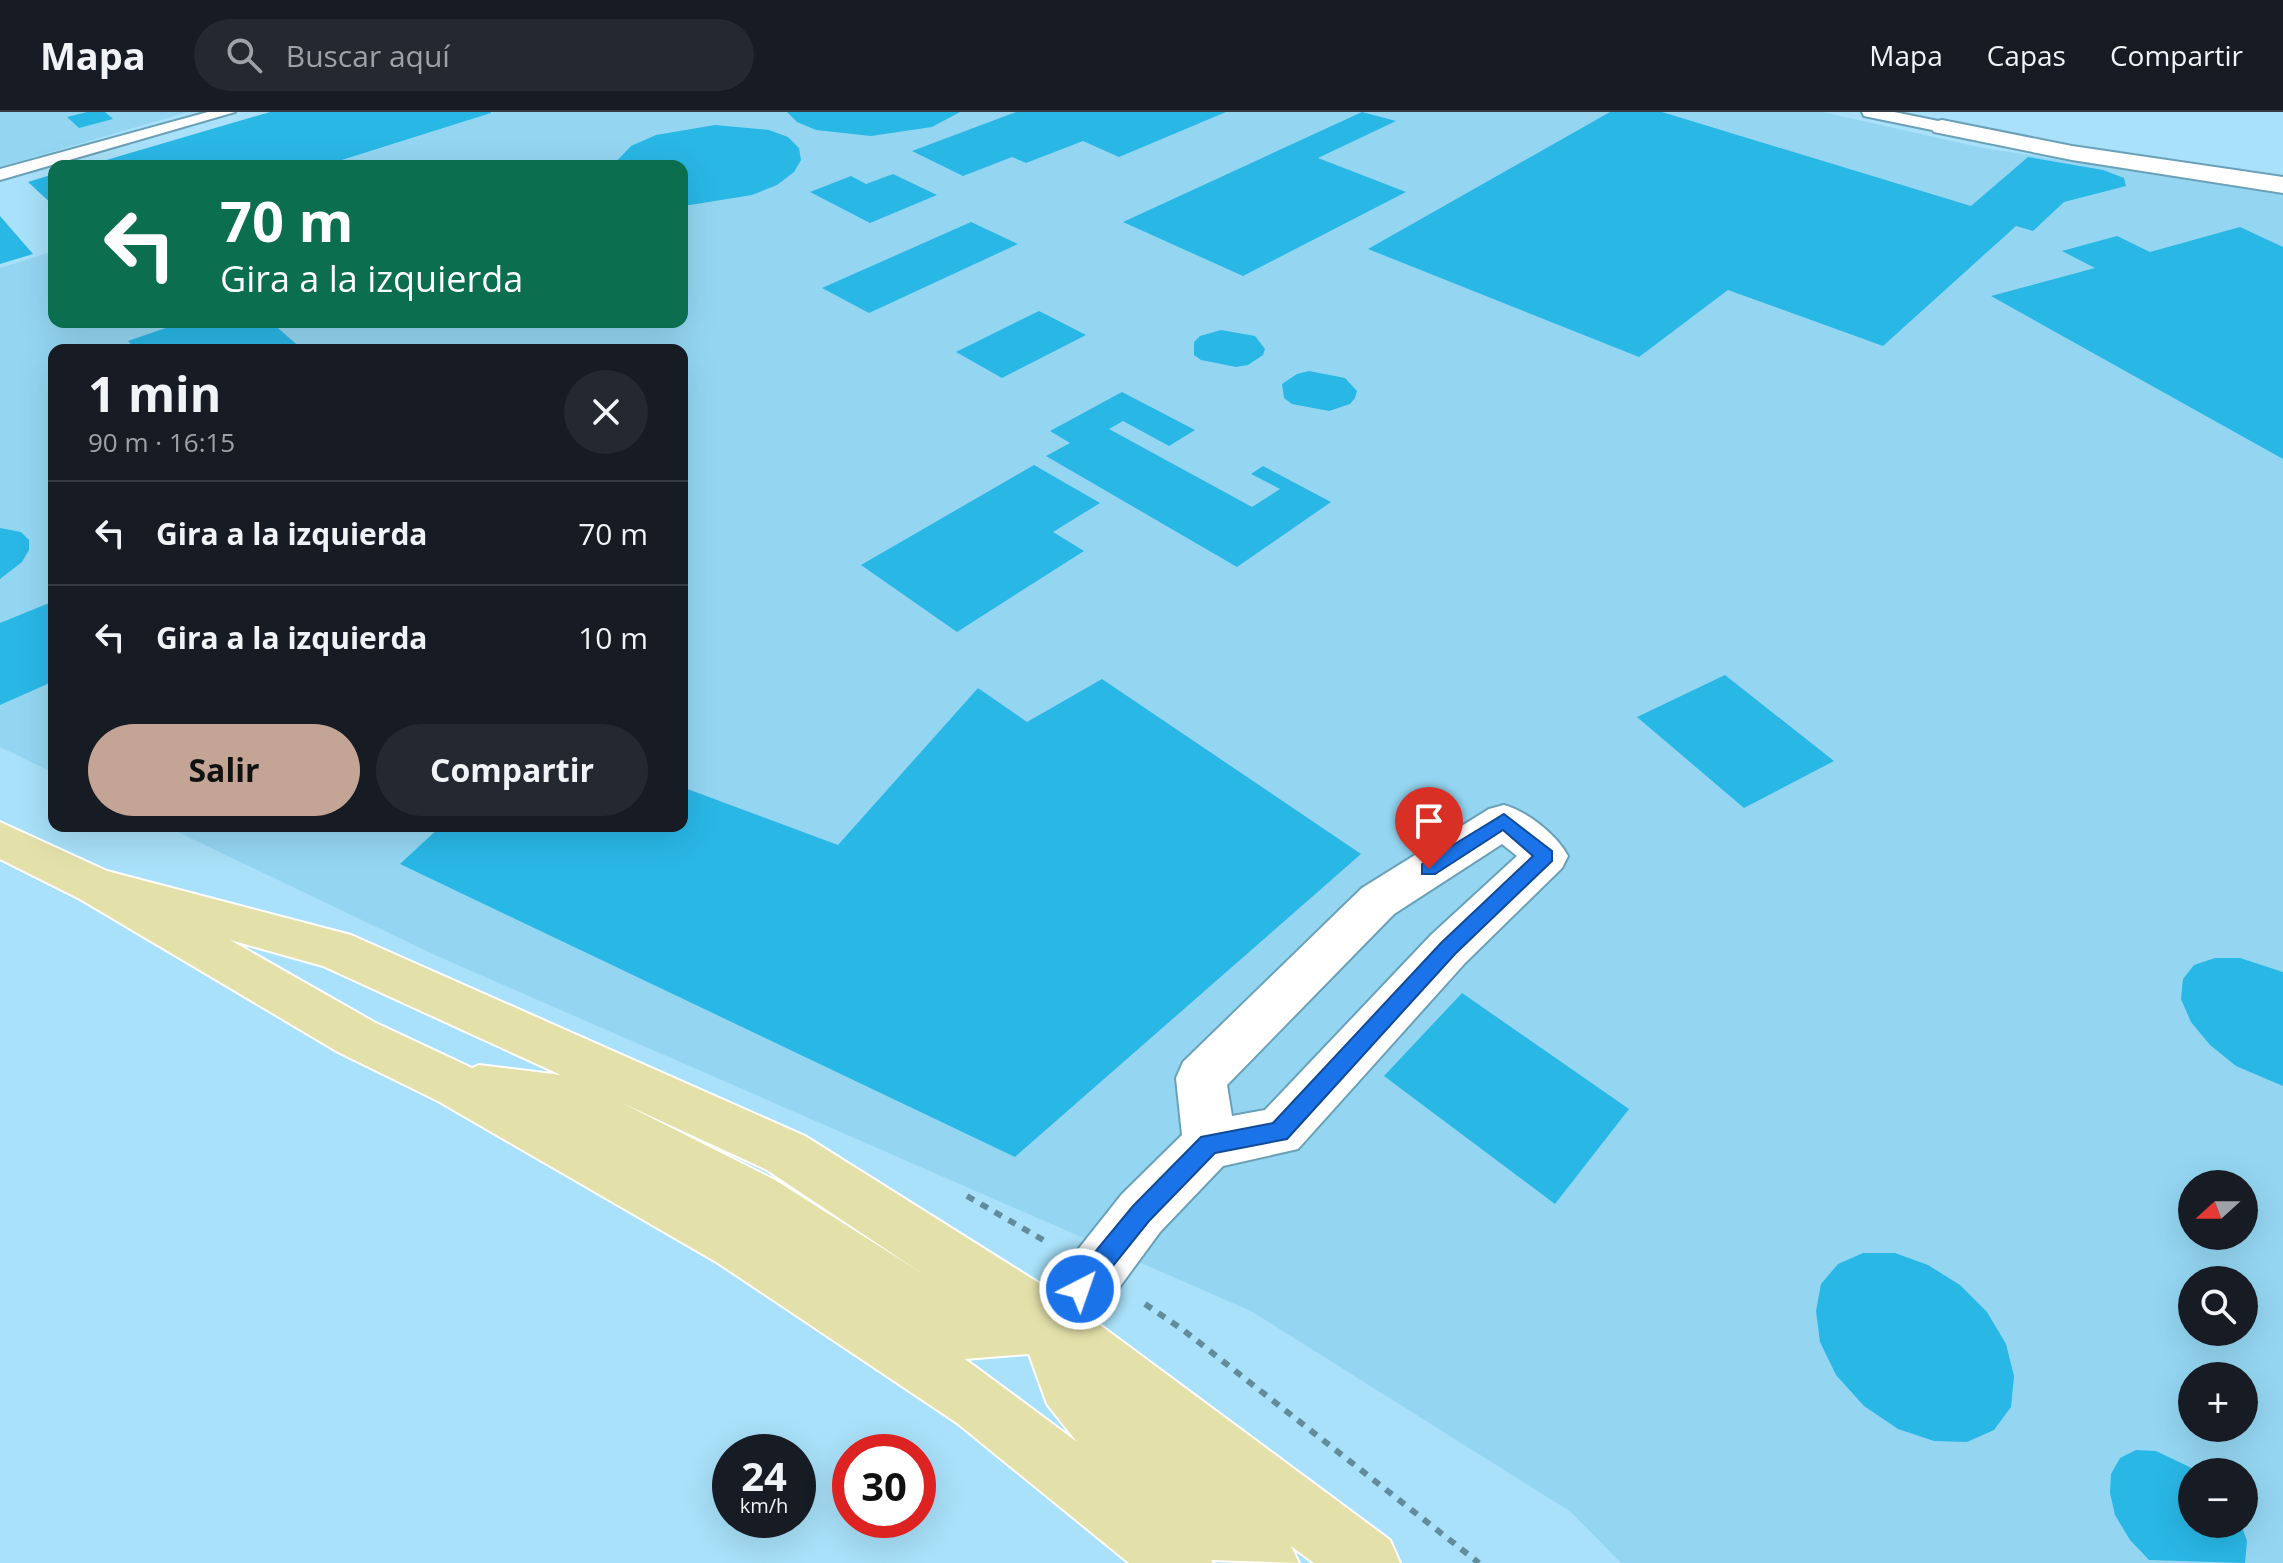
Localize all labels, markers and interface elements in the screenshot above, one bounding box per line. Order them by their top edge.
search box [194,19,754,91]
text: Mapa [40,29,146,81]
icon: search [222,33,266,77]
text: Buscar aquí [286,35,450,76]
text: Mapa [1869,36,1943,74]
text: Capas [1987,36,2066,74]
text: Compartir [2110,36,2243,74]
text: 70 m [220,182,354,258]
icon: left [88,192,192,296]
text: Gira a la izquierda [220,254,523,303]
text: 1 min [88,361,221,426]
button: close [564,370,648,454]
text: 90 m · 16:15 [88,424,235,460]
icon: left [88,511,132,555]
text: Gira a la izquierda [156,513,428,554]
text: 70 m [578,513,648,554]
icon: left [88,615,132,659]
text: Gira a la izquierda [156,617,428,658]
text: 10 m [578,617,648,658]
button: Salir [88,724,360,816]
button: Compartir [376,724,648,816]
pin [1395,787,1463,869]
icon: arrive [1407,799,1451,843]
north arrow [2178,1170,2258,1250]
map controls [2178,1170,2258,1538]
position arrow [1038,1247,1122,1331]
button: search [2178,1266,2258,1346]
button: + [2178,1362,2258,1442]
speed limit sign: 30 [832,1434,936,1538]
text: 24 [741,1448,787,1503]
button: − [2178,1458,2258,1538]
text: km/h [740,1492,788,1519]

